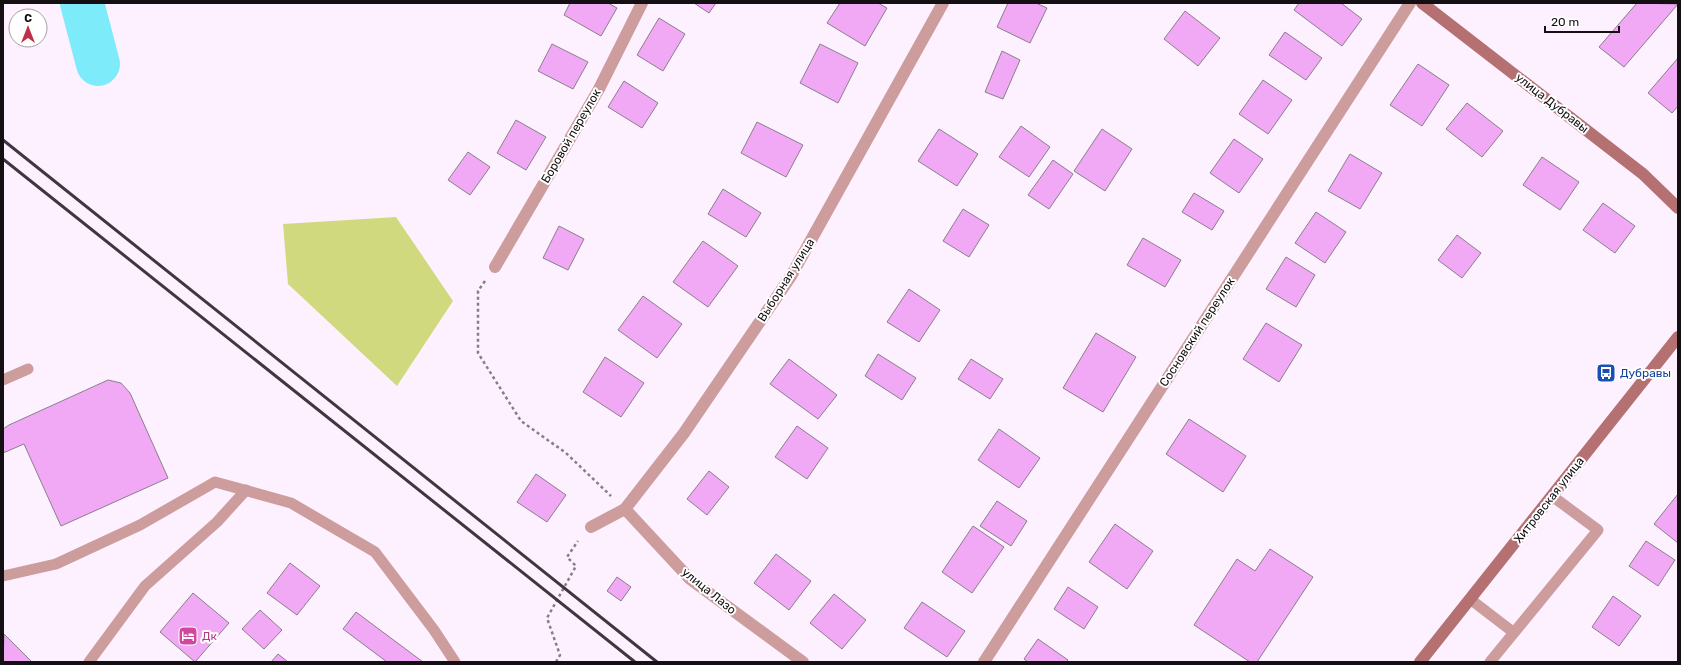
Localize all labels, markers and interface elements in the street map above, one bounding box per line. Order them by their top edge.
north arrow [8,8,48,48]
scale bar [1545,8,1619,34]
text: С [24,12,32,25]
text: 20 m [1551,15,1579,29]
street label: улица Дубравы [1513,70,1591,136]
street label: Боровой переулок [538,86,604,186]
street label: Выборная улица [755,236,817,324]
street label: Сосновский переулок [1157,274,1238,389]
bus stop icon: Дубравы [1595,362,1617,384]
place label: Дубравы [1620,366,1671,380]
street label: Хитровская улица [1511,454,1587,546]
street label: улица Лазо [679,565,739,617]
hotel icon: Дк [177,625,199,647]
place label: Дк [202,629,217,643]

